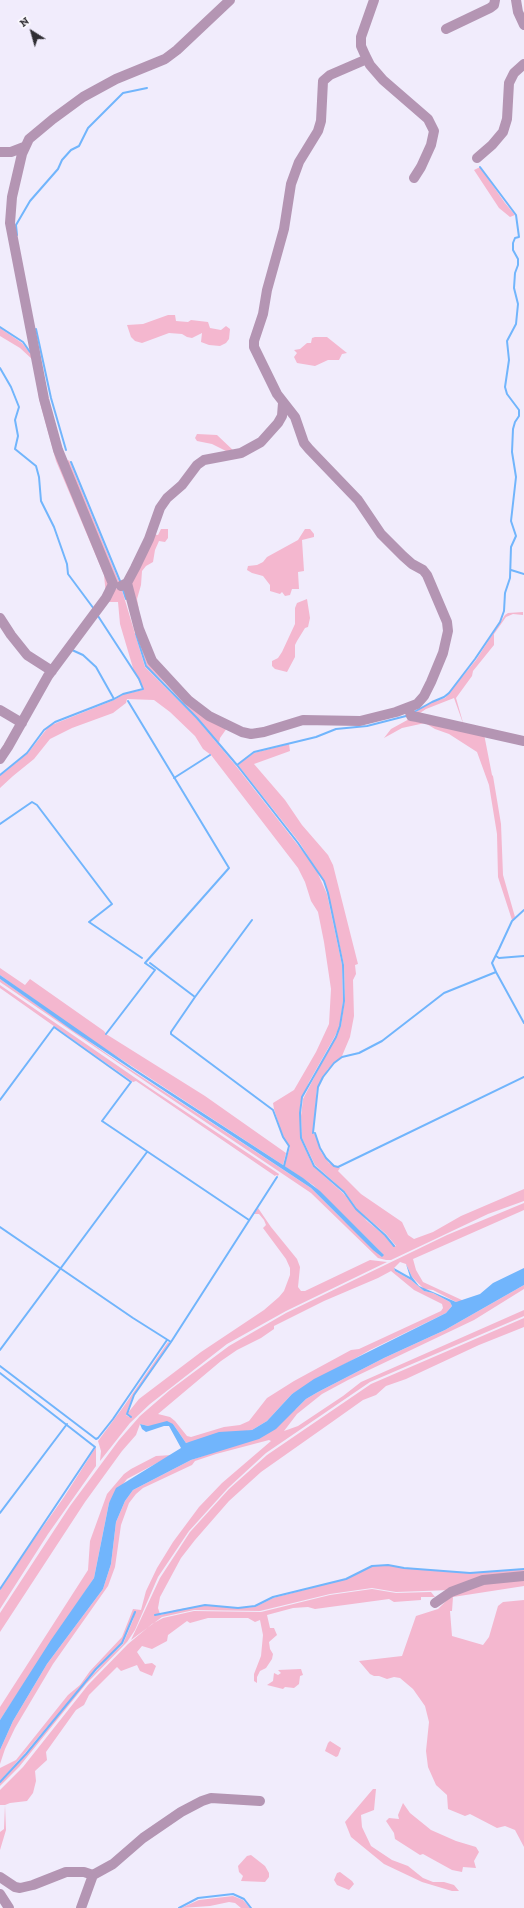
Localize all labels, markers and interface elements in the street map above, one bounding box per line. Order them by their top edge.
north arrow [12,12,52,52]
text: N [17,14,32,30]

